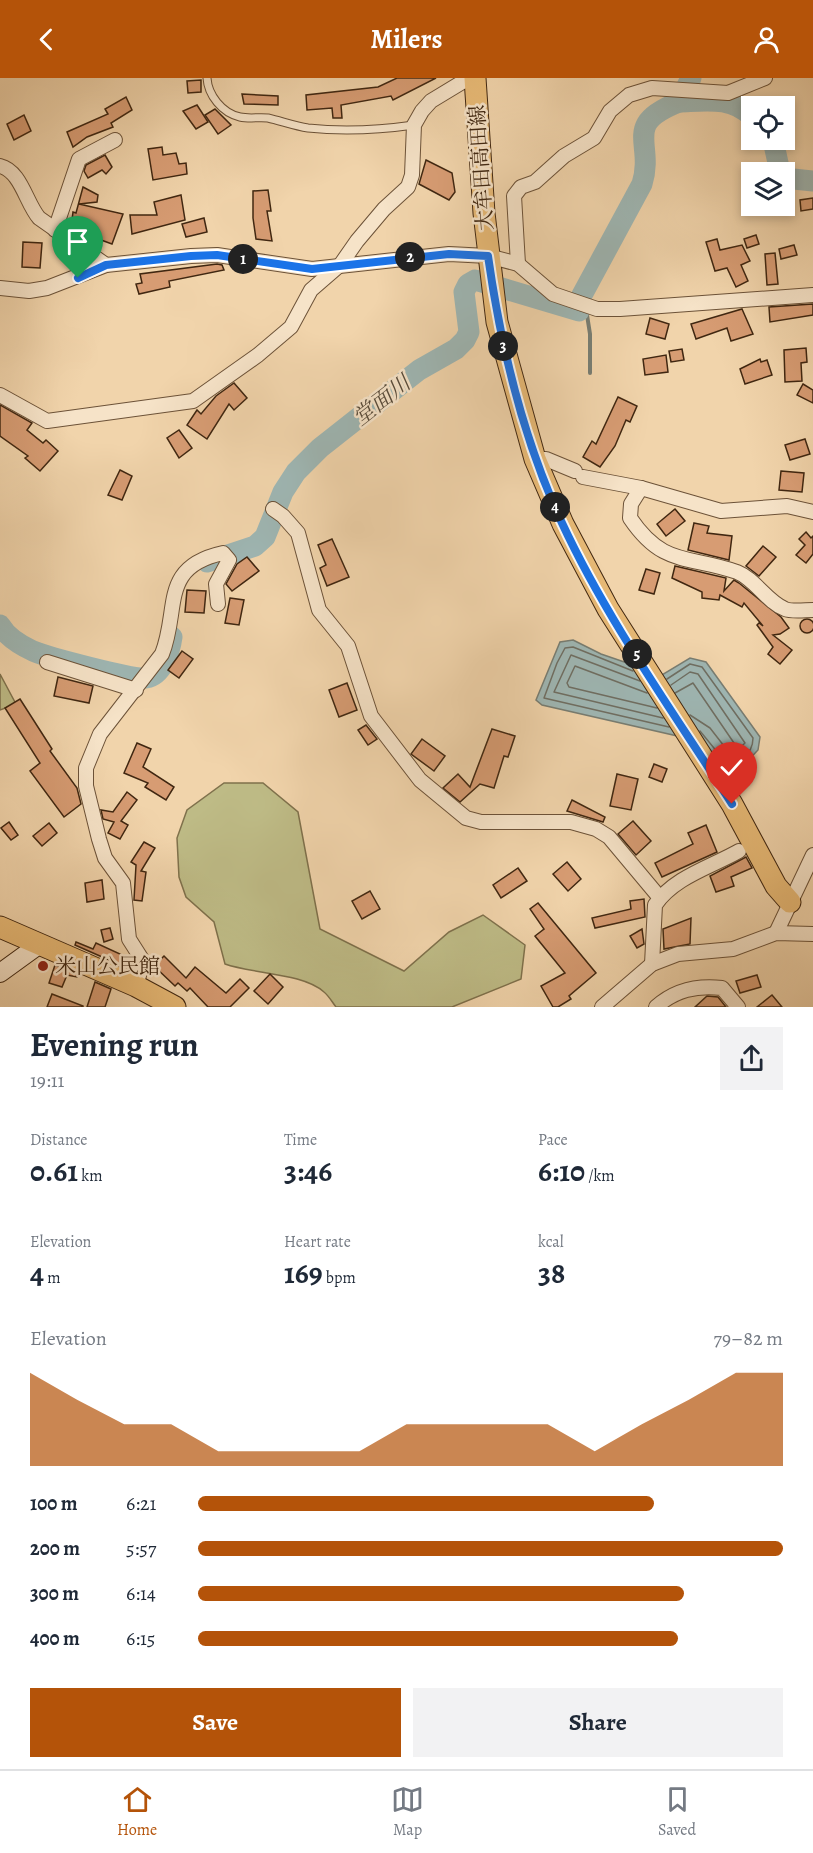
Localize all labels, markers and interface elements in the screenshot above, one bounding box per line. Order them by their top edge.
text: Milers [370,21,443,57]
icon: back [30,23,63,56]
icon: person [750,23,783,56]
map controls [741,96,795,216]
button: locate [741,96,795,150]
street label: 大牟田高田線 [463,104,499,232]
button: layers [741,162,795,216]
pin [52,216,103,278]
icon: arrive [61,225,94,258]
pin: 2 [395,242,425,272]
pin: 1 [228,244,258,274]
text: 2 [406,246,414,268]
text: 1 [240,248,246,270]
pin: 3 [488,331,518,361]
text: 3 [500,335,506,357]
water label: 堂面川 [346,367,418,433]
pin: 4 [540,492,570,522]
text: 4 [551,496,559,518]
pin: 5 [622,639,652,669]
text: 5 [634,643,640,665]
pin [706,742,757,804]
icon: check [715,751,748,784]
place label: 米山公民館 [55,952,160,980]
marker: 米山公民館 [36,959,50,973]
text: Evening run [30,1022,199,1067]
button: share [720,1027,783,1090]
text: 19:11 [30,1067,64,1094]
text: Distance [30,1129,87,1151]
text: Time [284,1129,317,1151]
text: Pace [538,1129,568,1151]
text: 0.61 [30,1151,78,1191]
text: 3:46 [284,1151,332,1191]
text: 6:10 [538,1151,585,1191]
text: km [78,1165,103,1187]
text: /km [585,1165,615,1187]
text: Elevation [30,1231,91,1253]
text: Heart rate [284,1231,351,1253]
text: kcal [538,1231,564,1253]
text: 4 [30,1253,44,1293]
text: 169 [284,1253,323,1293]
text: 38 [538,1253,565,1293]
text: m [44,1267,61,1289]
text: bpm [323,1267,356,1289]
text: Elevation [30,1325,107,1352]
text: 79–82 m [714,1325,783,1352]
text: 100 m [30,1490,78,1517]
text: 6:21 [126,1490,156,1517]
text: 200 m [30,1535,80,1562]
text: 5:57 [126,1535,156,1562]
text: 300 m [30,1580,79,1607]
text: 6:14 [126,1580,156,1607]
text: 400 m [30,1625,80,1652]
text: 6:15 [126,1625,155,1652]
button: Save [30,1688,401,1757]
button: Share [413,1688,783,1757]
tab: Home [117,1783,157,1841]
tab: Map [391,1783,424,1841]
tab: Saved [658,1783,696,1841]

